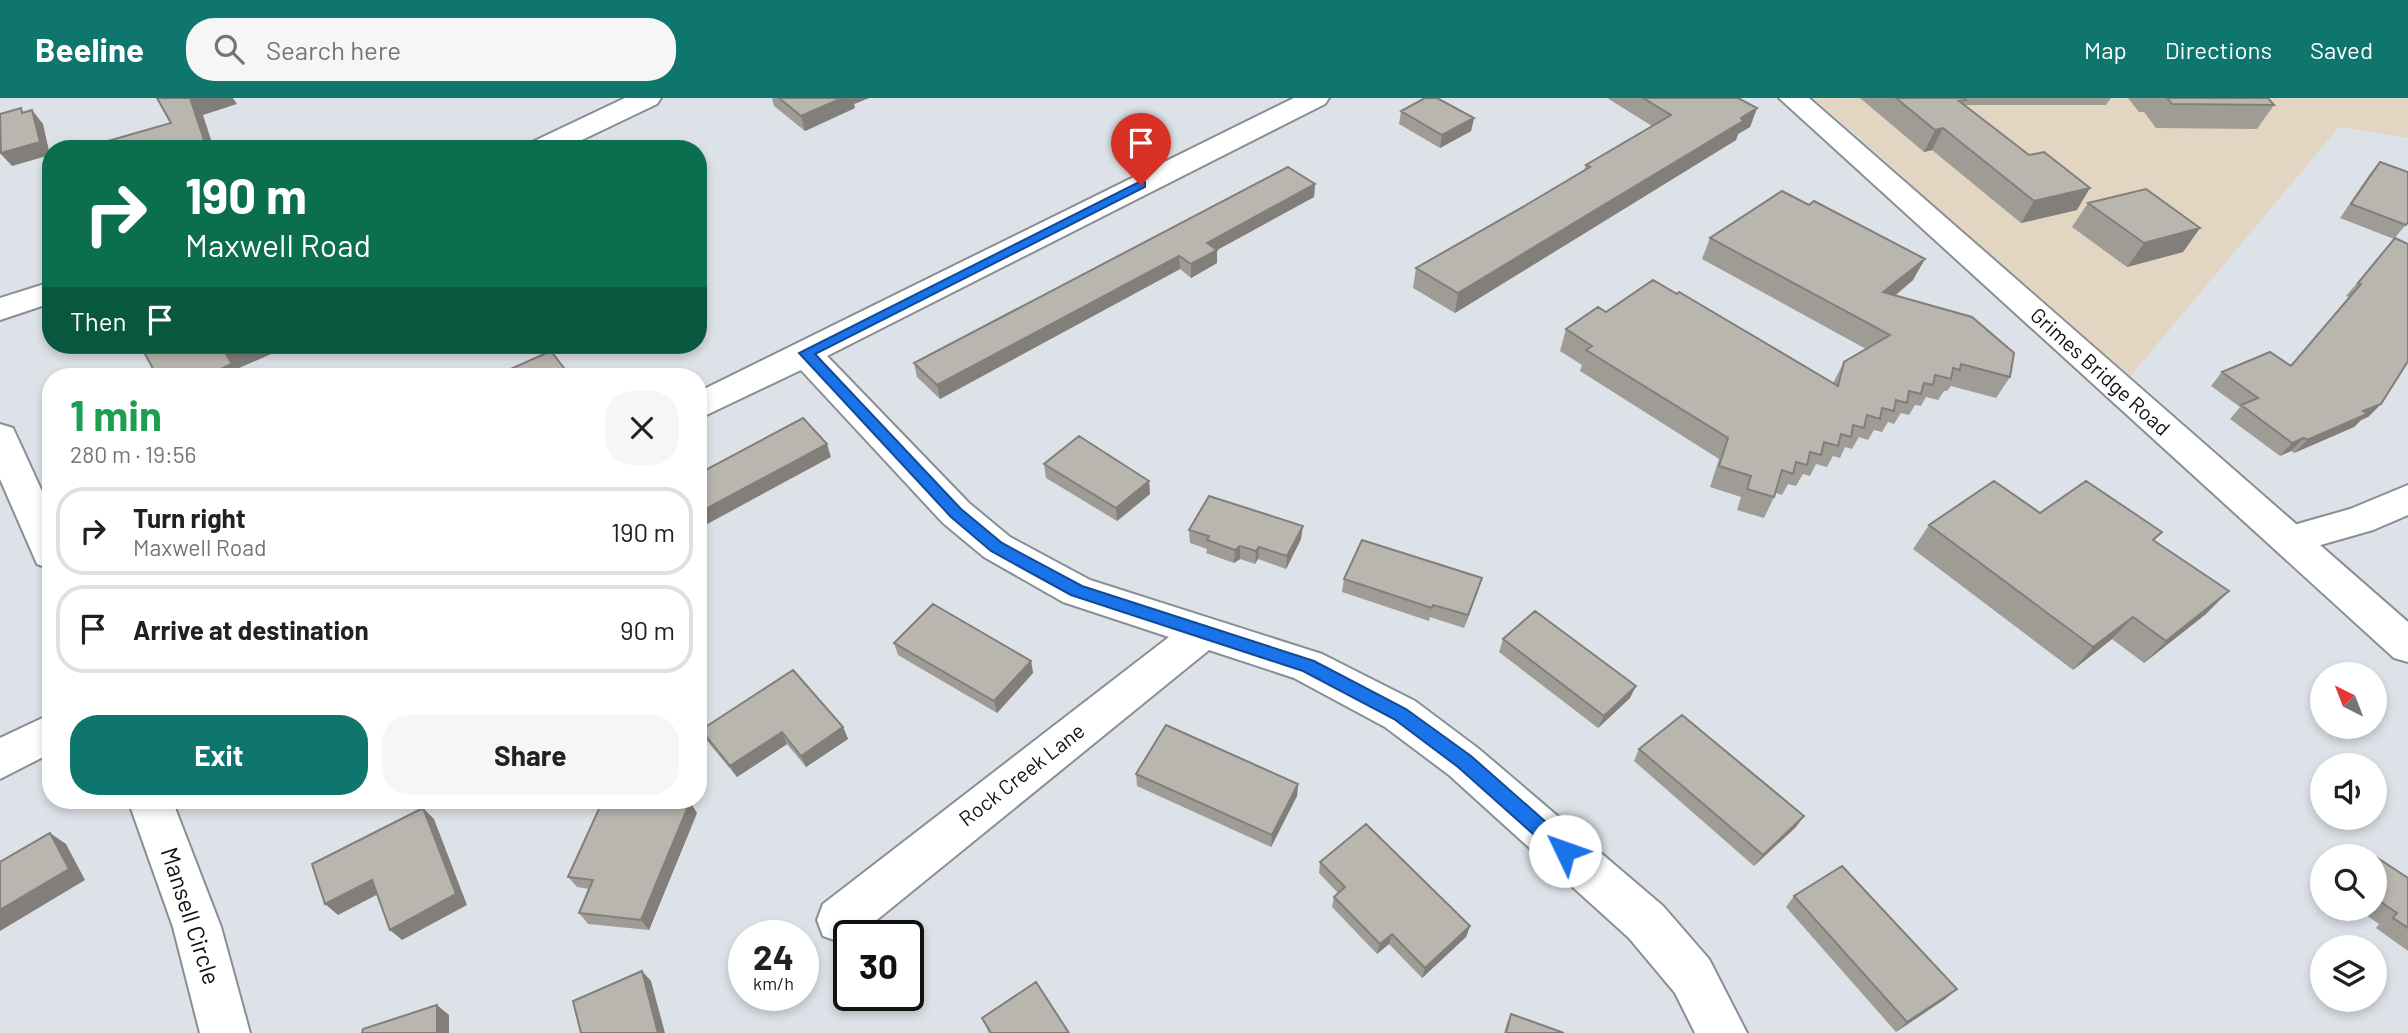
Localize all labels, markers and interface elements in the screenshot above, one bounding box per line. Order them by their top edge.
search box [186,18,676,81]
text: Beeline [35,29,144,69]
icon: search [210,30,248,68]
text: Search here [266,34,401,65]
text: Map [2084,35,2127,64]
text: Directions [2165,35,2272,64]
text: Saved [2310,35,2373,64]
pin [1111,113,1171,185]
icon: arrive [1122,124,1160,162]
text: 190 m [185,165,307,224]
icon: right [70,168,161,259]
text: Maxwell Road [185,225,371,263]
icon: arrive [141,301,179,339]
street label: Grimes Bridge Road [2026,302,2176,440]
text: Then [70,305,127,336]
text: 1 min [70,389,162,439]
button: close [605,391,679,465]
text: 280 m · 19:56 [70,440,196,468]
text: Turn right [133,502,246,533]
icon: right [74,512,112,550]
text: 190 m [611,516,675,547]
text: Maxwell Road [133,533,267,561]
icon: arrive [74,610,112,648]
text: Arrive at destination [133,614,369,645]
text: 90 m [620,614,675,645]
north arrow [2310,662,2387,738]
map controls [2310,662,2387,1012]
button: Exit [70,715,368,795]
button: Share [382,715,679,795]
street label: Rock Creek Lane [953,717,1089,831]
button: sound [2310,753,2387,830]
position arrow [1528,814,1602,888]
street label: Mansell Circle [156,843,227,988]
button: search [2310,844,2387,921]
speed limit sign: 30 [833,920,924,1011]
text: 24 [753,935,794,977]
button: layers [2310,935,2387,1012]
text: km/h [753,972,794,994]

